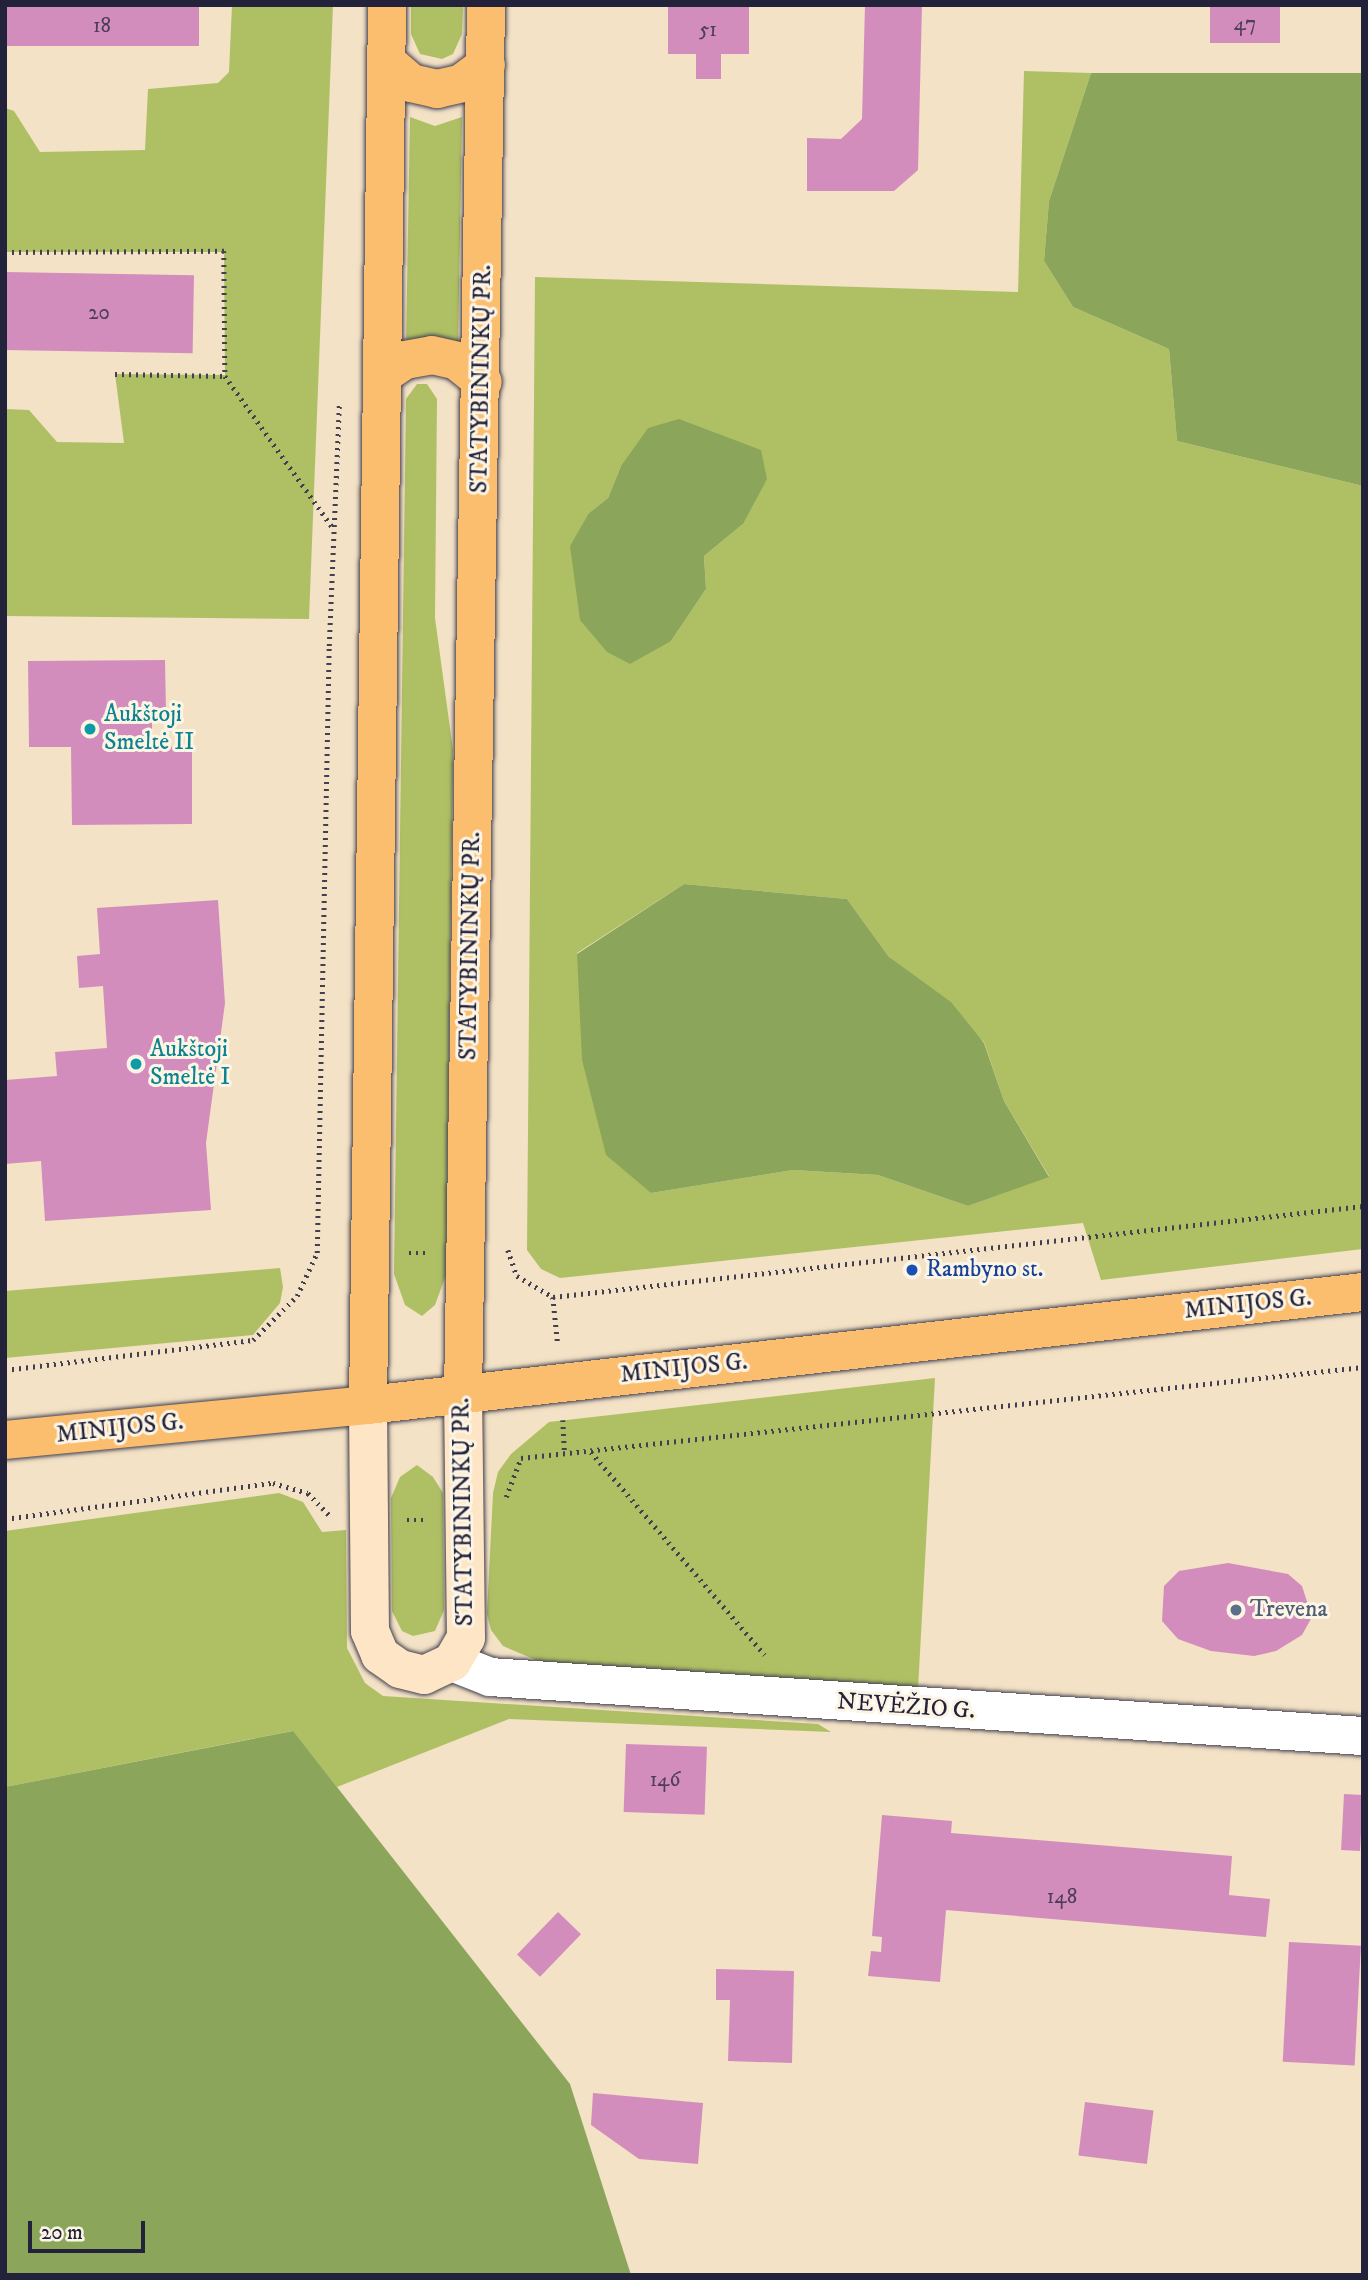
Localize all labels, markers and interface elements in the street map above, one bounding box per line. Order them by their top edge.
house number: 47 [1234,11,1256,37]
house number: 18 [93,13,111,39]
house number: 51 [699,17,717,43]
street label: STATYBININKŲ PR. [466,264,498,494]
house number: 20 [88,300,110,326]
place label: Aukštoji Smeltė II [104,701,194,757]
marker: Aukštoji Smeltė II [82,721,98,737]
street label: STATYBININKŲ PR. [455,831,487,1061]
place label: Aukštoji Smeltė I [150,1036,230,1092]
marker: Aukštoji Smeltė I [128,1056,144,1072]
place label: Rambyno st. [926,1256,1043,1284]
marker: Rambyno st. [904,1262,920,1278]
street label: MINIJOS G. [1183,1284,1313,1326]
street label: MINIJOS G. [619,1348,749,1390]
street label: STATYBININKŲ PR. [448,1397,480,1627]
street label: MINIJOS G. [55,1408,185,1450]
place label: Trevena [1250,1596,1328,1624]
marker: Trevena [1228,1602,1244,1618]
street label: NEVĖŽIO G. [836,1688,976,1726]
house number: 146 [650,1767,680,1793]
house number: 148 [1047,1884,1077,1910]
scale bar [32,2206,149,2250]
text: 20 m [41,2220,83,2246]

